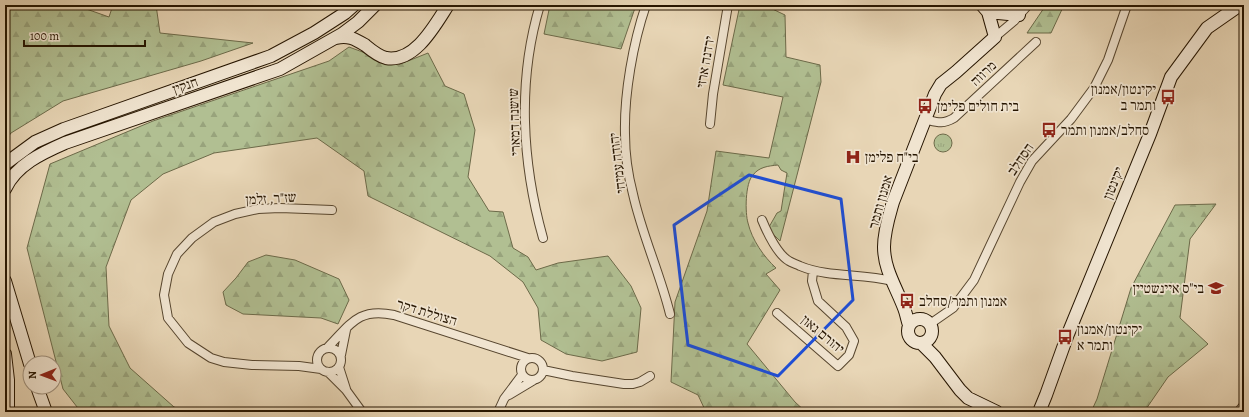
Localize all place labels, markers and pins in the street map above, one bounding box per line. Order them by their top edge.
place label: יקינטון/אמנון ותמר ב [1091,80,1156,115]
bus stop icon: יקינטון/אמנון ותמר ב [1159,88,1177,106]
bus stop icon: בית חולים פלימן [916,97,934,115]
place label: בית חולים פלימן [937,97,1019,116]
bus stop icon: סחלב/אמנון ותמר [1040,121,1058,139]
place label: סחלב/אמנון ותמר [1061,121,1149,140]
hospital icon: בי"ח פלימן [844,148,862,166]
place label: בי"ח פלימן [865,148,919,167]
place label: בי"ס איינשטיין [1133,279,1204,298]
school or university icon: בי"ס איינשטיין [1207,279,1225,297]
bus stop icon: אמנון ותמר/סחלב [898,292,916,310]
place label: אמנון ותמר/סחלב [919,292,1007,311]
place label: יקינטון/אמנון ותמר א [1077,320,1142,355]
bus stop icon: יקינטון/אמנון ותמר א [1056,328,1074,346]

